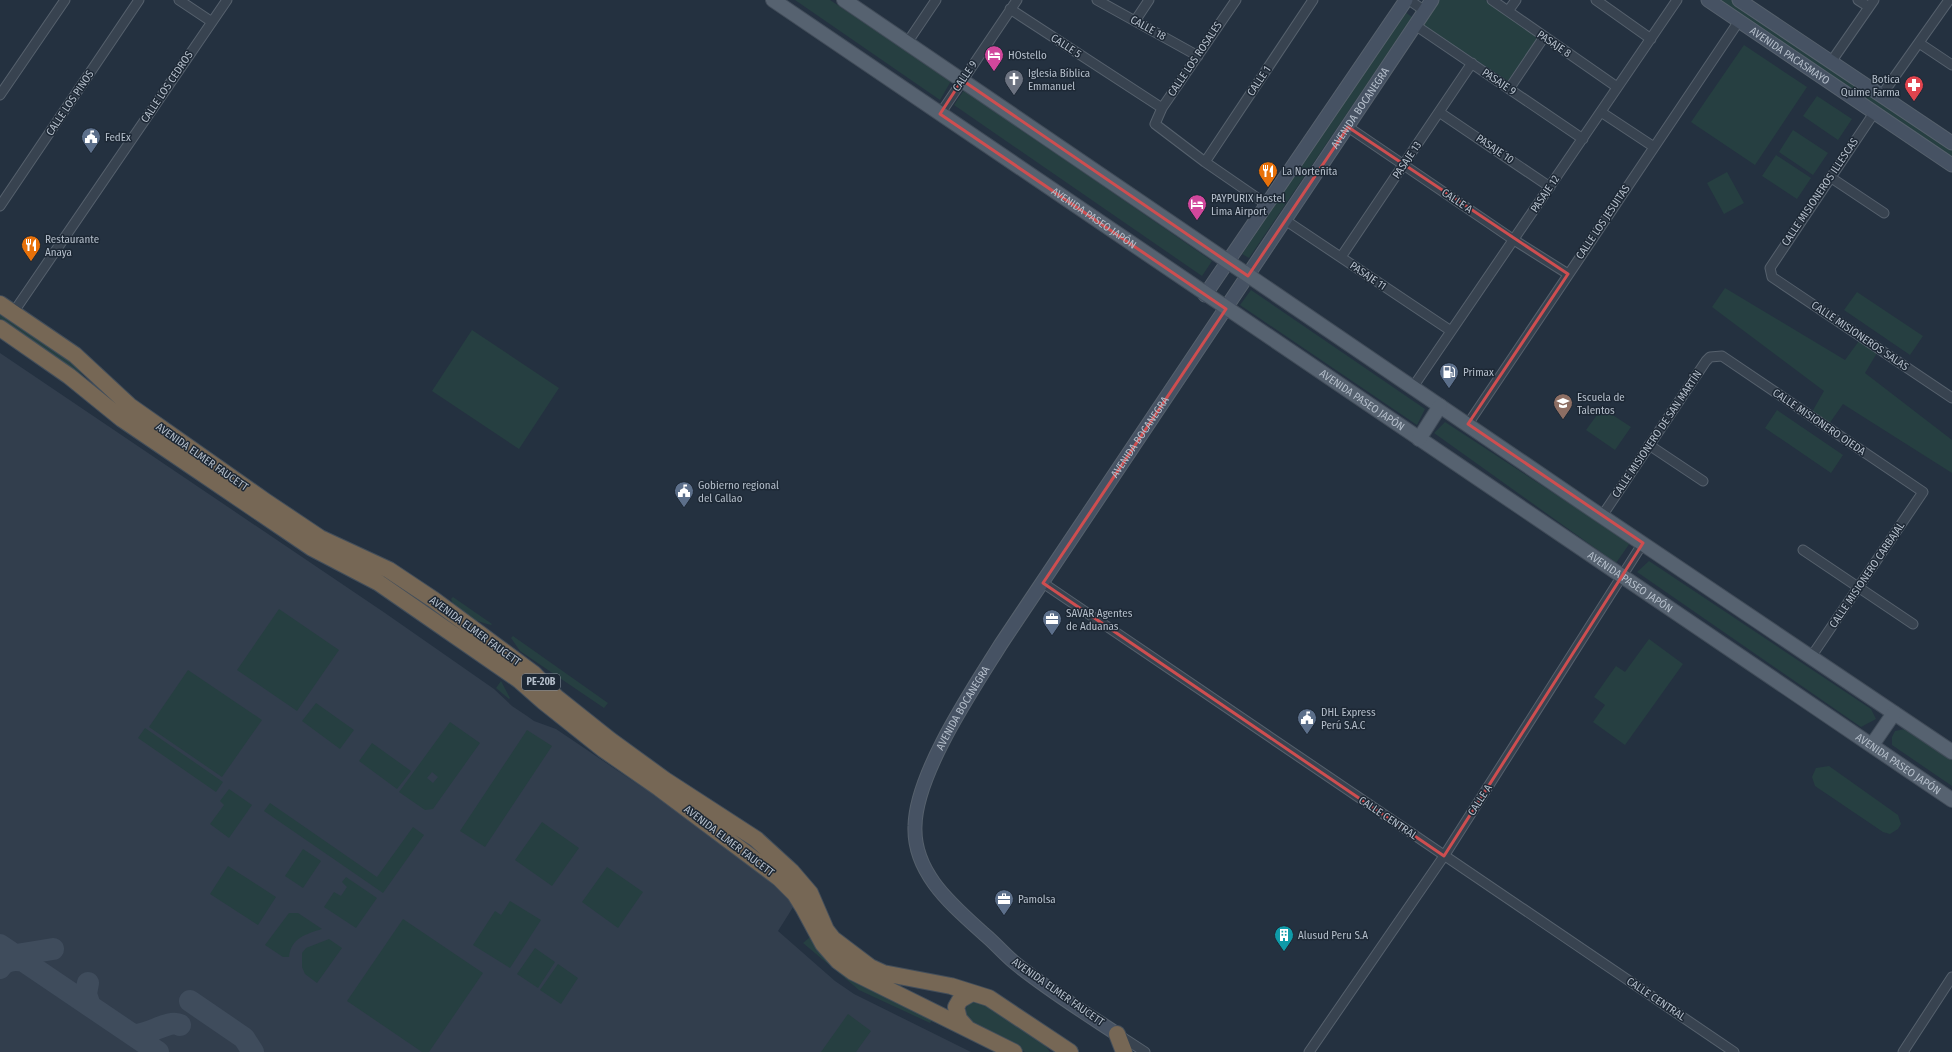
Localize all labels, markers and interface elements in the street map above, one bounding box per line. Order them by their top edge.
street label: CALLE 18 [1128,13,1168,43]
street label: CALLE LOS ROSALES [1165,19,1225,99]
street label: AVENIDA PACASMAYO [1748,24,1832,87]
street label: PASAJE 8 [1534,28,1574,60]
street label: CALLE 5 [1048,31,1084,61]
hotel icon: HOstello [983,44,1005,72]
street label: CALLE LOS CEDROS [138,48,196,125]
place label: HOstello [1008,49,1047,62]
street label: CALLE 9 [950,58,980,94]
street label: CALLE 1 [1244,64,1274,98]
street label: AVENIDA BOCANEGRA [1328,65,1392,151]
street label: PASAJE 9 [1480,66,1518,98]
street label: CALLE LOS PINOS [43,67,97,138]
place label: Iglesia Bíblica Emmanuel [1028,67,1090,93]
church icon: Iglesia Bíblica Emmanuel [1003,68,1025,96]
place label: Botica Quime Farma [1841,73,1900,99]
pharmacy icon: Botica Quime Farma [1903,74,1925,102]
public building icon: FedEx [80,126,102,154]
place label: FedEx [105,131,131,144]
street label: PASAJE 10 [1474,132,1517,167]
street label: CALLE MISIONEROS ILLESCAS [1779,135,1861,248]
street label: PASAJE 13 [1390,139,1424,181]
restaurant icon: La Norteñita [1257,160,1279,188]
place label: La Norteñita [1282,165,1337,178]
street label: PASAJE 12 [1528,173,1562,215]
street label: CALLE LOS JESUITAS [1573,182,1633,262]
street label: AVENIDA PASEO JAPÓN [1049,184,1139,251]
street label: CALLE A [1439,186,1475,216]
place label: PAYPURIX Hostel Lima Airport [1211,192,1285,218]
hotel icon: PAYPURIX Hostel Lima Airport [1186,193,1208,221]
place label: Restaurante Anaya [45,233,99,259]
restaurant icon: Restaurante Anaya [20,234,42,262]
street label: PASAJE 11 [1347,259,1389,293]
street label: CALLE MISIONEROS SALAS [1809,299,1912,374]
fuel station icon: Primax [1438,361,1460,389]
street label: AVENIDA PASEO JAPÓN [1317,366,1407,433]
place label: Primax [1463,366,1494,379]
street label: CALLE MISIONERO DE SAN MARTÍN [1609,367,1705,500]
street label: CALLE MISIONERO OJEDA [1770,386,1868,458]
place label: Escuela de Talentos [1577,391,1625,417]
school or university icon: Escuela de Talentos [1552,392,1574,420]
street label: AVENIDA BOCANEGRA [1108,394,1172,480]
street label: AVENIDA ELMER FAUCETT [153,420,251,494]
place label: Gobierno regional del Callao [698,479,779,505]
public building icon: Gobierno regional del Callao [673,480,695,508]
street label: CALLE MISIONERO CARBAJAL [1827,520,1907,630]
street label: AVENIDA PASEO JAPÓN [1585,548,1675,615]
street label: AVENIDA ELMER FAUCETT [427,594,524,669]
place label: SAVAR Agentes de Aduanas [1066,607,1133,633]
office icon: SAVAR Agentes de Aduanas [1041,608,1063,636]
street label: AVENIDA BOCANEGRA [933,663,992,752]
road number: PE-20B [522,674,560,690]
place label: DHL Express Perú S.A.C [1321,706,1376,732]
public building icon: DHL Express Perú S.A.C [1296,707,1318,735]
street label: AVENIDA PASEO JAPÓN [1853,730,1943,797]
street label: CALLE A [1465,782,1495,818]
street label: CALLE CENTRAL [1356,794,1420,842]
street label: AVENIDA ELMER FAUCETT [681,803,777,880]
office icon: Pamolsa [993,888,1015,916]
place label: Pamolsa [1018,893,1056,906]
building icon: Alusud Peru S.A [1273,924,1295,952]
place label: Alusud Peru S.A [1298,929,1368,942]
street label: AVENIDA ELMER FAUCETT [1009,955,1107,1029]
street label: CALLE CENTRAL [1624,975,1688,1023]

